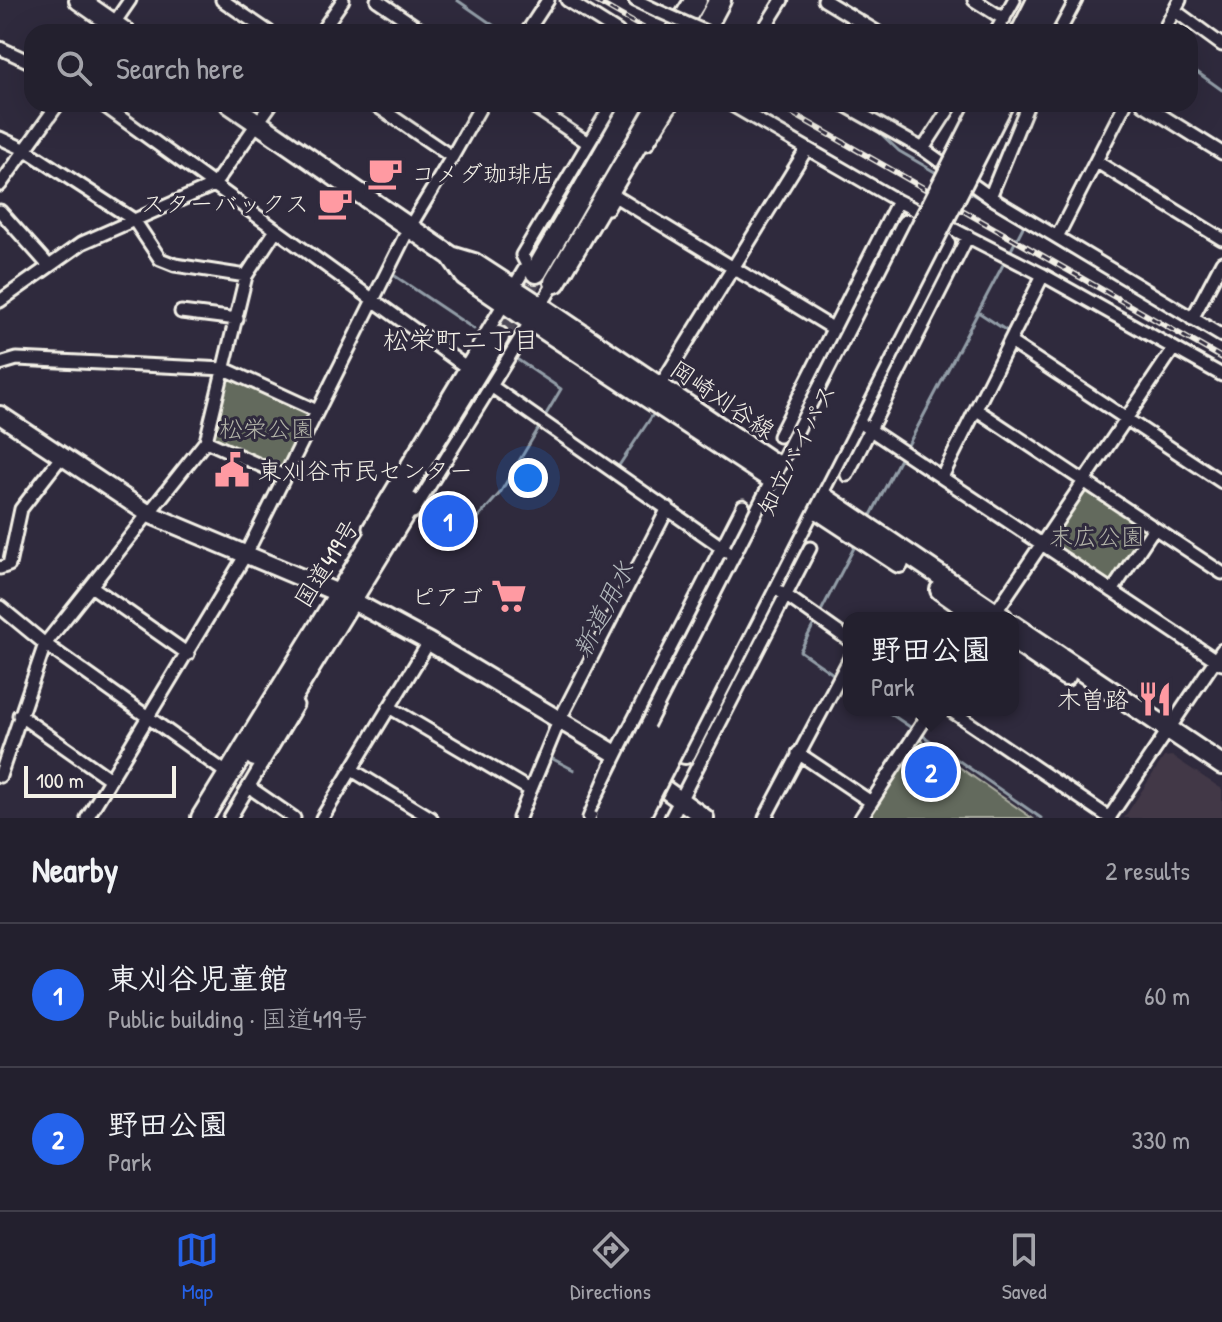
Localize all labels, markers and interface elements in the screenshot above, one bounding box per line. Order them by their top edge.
search box [24,24,1198,112]
icon: search [52,46,96,90]
text: Search here [116,48,244,88]
cafe icon: コメダ珈琲店 [366,154,404,192]
place label: コメダ珈琲店 [411,157,555,189]
cafe icon: スターバックス [316,184,354,222]
place label: スターバックス [141,187,309,219]
district label: 松栄町二丁目 [383,322,539,357]
street label: 岡崎刈谷線 [664,352,782,446]
street label: 知立バイパス [749,378,843,520]
park label: 松栄公園 [219,412,315,444]
public building icon: 東刈谷市民センター [213,451,251,489]
place label: 東刈谷市民センター [258,454,473,486]
your location [508,458,548,498]
pin: 1 [422,491,474,551]
street label: 国道419号 [286,513,366,613]
park label: 末広公園 [1049,520,1145,552]
water label: 新道用水 [564,555,642,663]
supermarket icon: ピアゴ [490,577,528,615]
place label: ピアゴ [411,580,483,612]
popup [843,612,1019,716]
text: 野田公園 [871,629,991,669]
text: Park [871,669,915,704]
restaurant icon: 木曽路 [1136,680,1174,718]
place label: 木曽路 [1057,683,1129,715]
pin: 2 [905,742,957,802]
scale bar [24,762,176,798]
text: 100 m [36,765,84,795]
text: Nearby [32,847,118,893]
text: 2 results [1105,853,1190,888]
text: 東刈谷児童館 [108,958,288,998]
text: 1 [53,978,63,1013]
text: 60 m [1144,978,1190,1013]
text: Public building · 国道419号 [108,1001,367,1036]
text: 野田公園 [108,1104,228,1144]
text: 2 [52,1122,64,1157]
text: 330 m [1131,1122,1190,1157]
text: Park [108,1144,152,1179]
tab: Map [175,1228,219,1306]
tab: Directions [570,1228,651,1306]
tab: Saved [1002,1228,1047,1306]

